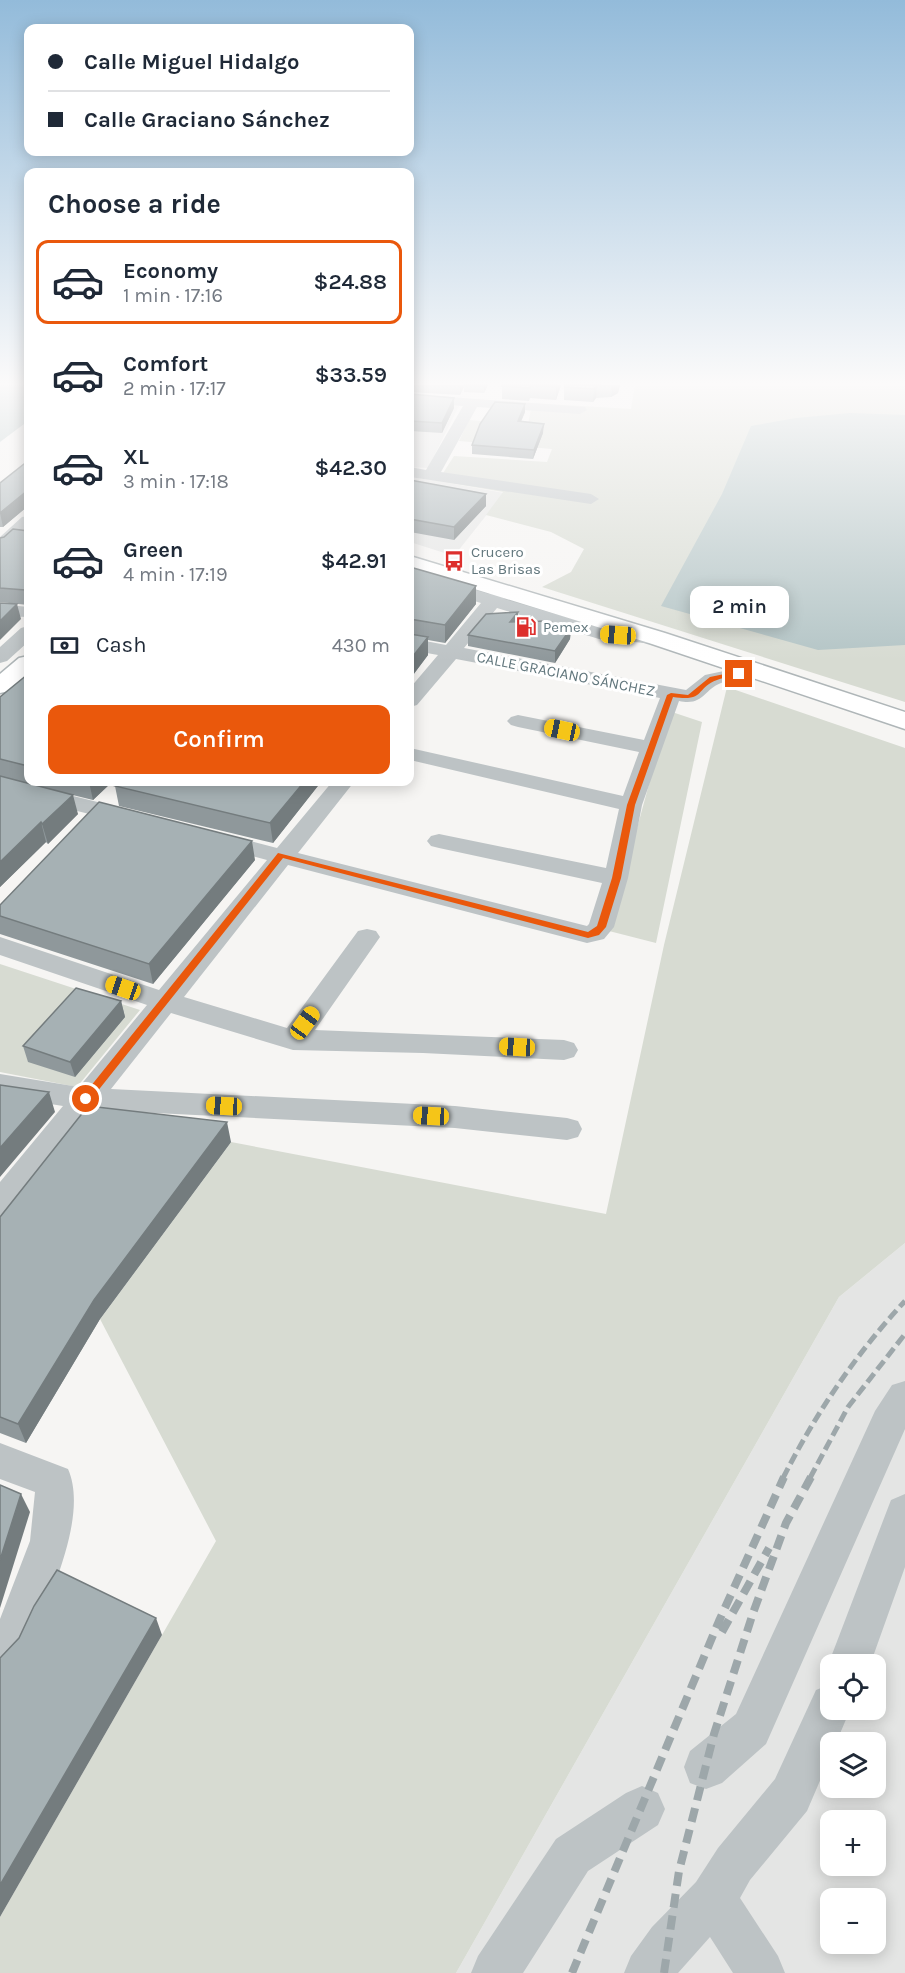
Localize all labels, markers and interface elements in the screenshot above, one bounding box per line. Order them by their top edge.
text: Calle Miguel Hidalgo [84,49,299,75]
text: Calle Graciano Sánchez [84,107,330,133]
text: Choose a ride [48,188,221,220]
icon: car [51,255,105,309]
text: Economy [123,258,218,284]
text: $24.88 [314,269,387,295]
text: 1 min · 17:16 [123,284,223,307]
icon: car [51,348,105,402]
text: Comfort [123,351,208,377]
text: $33.59 [315,362,387,388]
text: 2 min · 17:17 [123,377,226,400]
icon: car [51,441,105,495]
text: XL [123,444,149,470]
text: $42.30 [314,455,387,481]
text: 3 min · 17:18 [123,470,229,493]
icon: car [51,534,105,588]
text: Green [123,537,184,563]
place label: Crucero Las Brisas [471,543,541,578]
text: $42.91 [321,548,387,574]
bus stop icon: Crucero Las Brisas [442,549,466,573]
text: 4 min · 17:19 [123,563,228,586]
callout: 2 min [690,587,789,629]
text: 2 min [712,595,767,618]
fuel station icon: Pemex [514,615,538,639]
place label: Pemex [543,618,589,636]
car [599,625,637,645]
icon: cash [48,629,81,662]
text: Cash [96,632,146,658]
text: 430 m [332,634,390,657]
street label: CALLE GRACIANO SÁNCHEZ [475,648,657,700]
route end [725,660,752,687]
button: Confirm [48,705,390,774]
car [543,717,581,743]
car [103,974,143,1002]
car [287,1003,323,1043]
car [499,1037,535,1057]
route start [72,1085,99,1112]
car [206,1096,242,1116]
car [413,1106,449,1126]
map controls [820,1654,886,1954]
button: locate [820,1654,886,1720]
button: layers [820,1732,886,1798]
button: + [820,1810,886,1876]
button: − [820,1888,886,1954]

